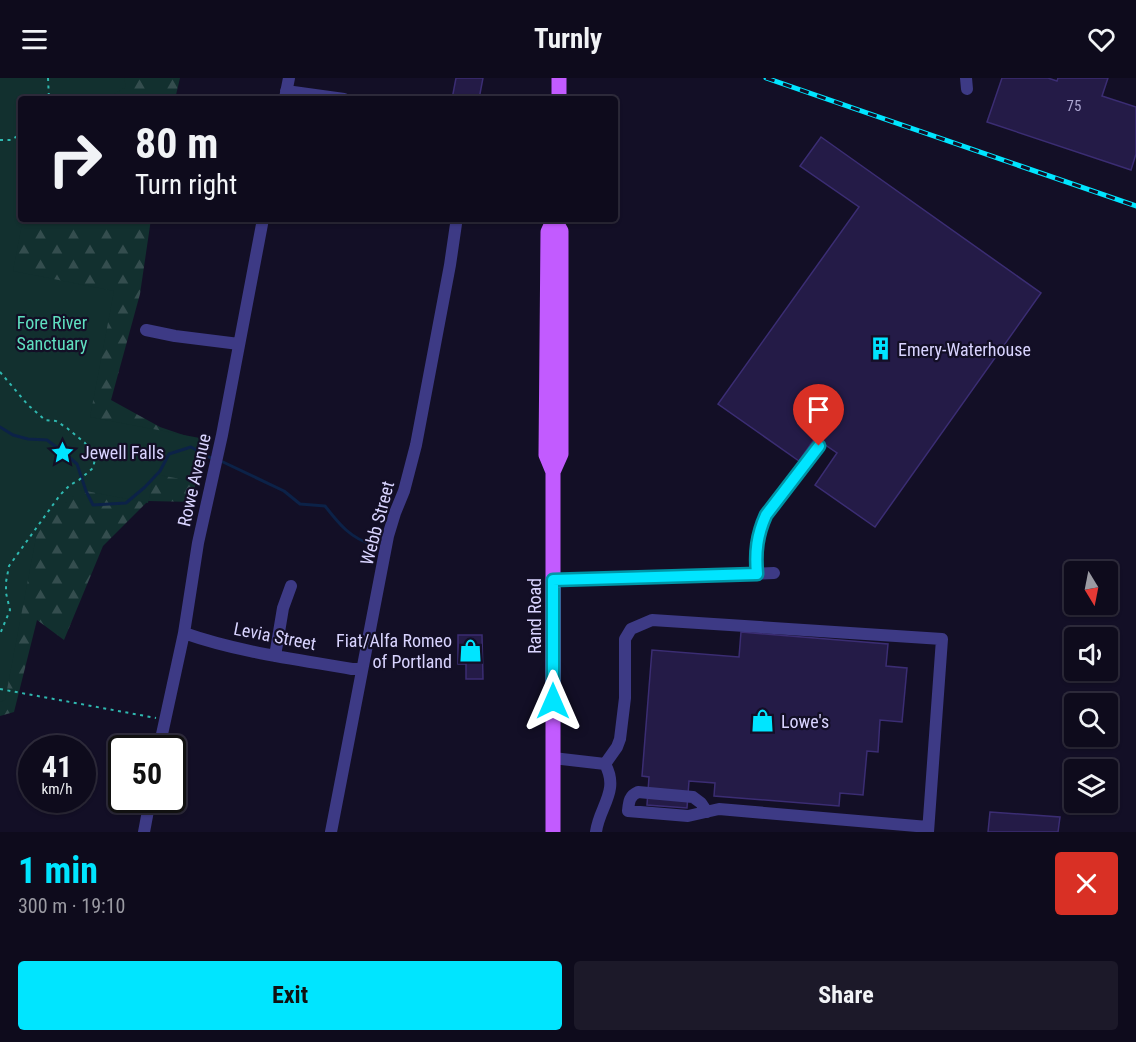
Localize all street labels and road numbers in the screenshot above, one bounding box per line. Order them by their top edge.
street label: Rowe Avenue [173,432,215,528]
street label: Webb Street [356,479,398,567]
street label: Rand Road [524,578,545,654]
street label: Levia Street [232,618,318,654]

